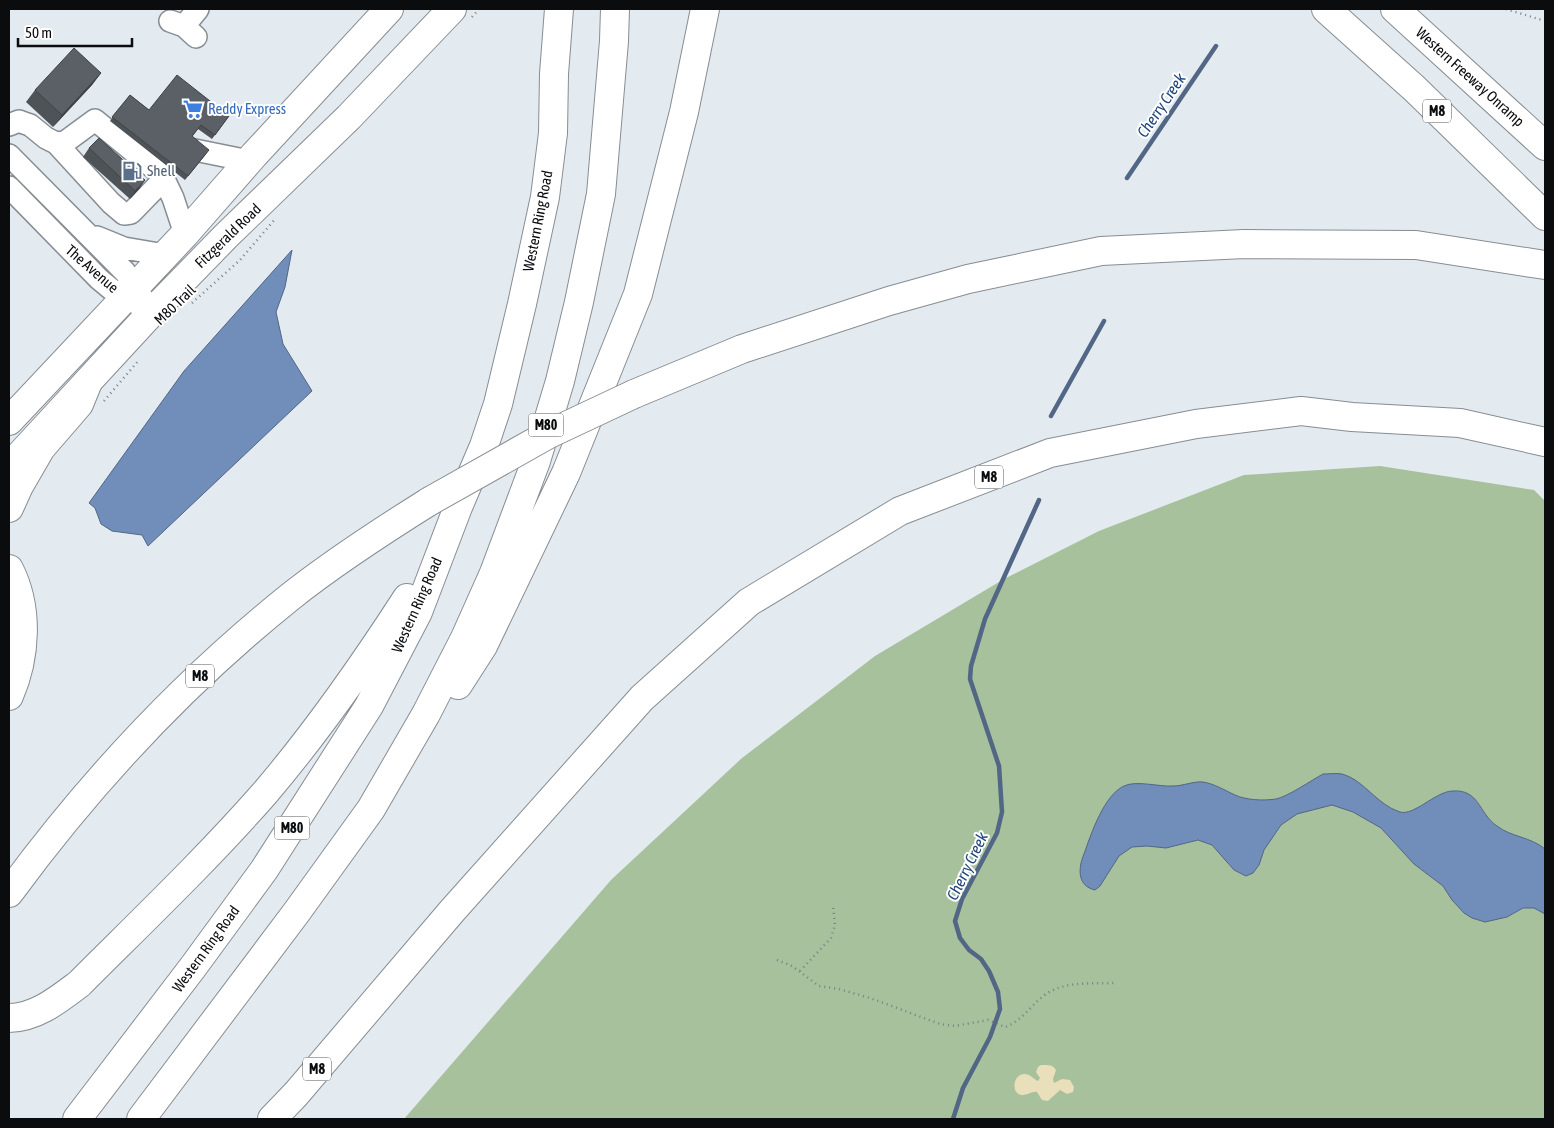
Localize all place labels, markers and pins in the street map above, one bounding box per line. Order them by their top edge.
supermarket icon: Reddy Express [182,98,204,120]
place label: Reddy Express [208,100,286,117]
fuel station icon: Shell [121,160,143,182]
place label: Shell [147,162,175,179]

